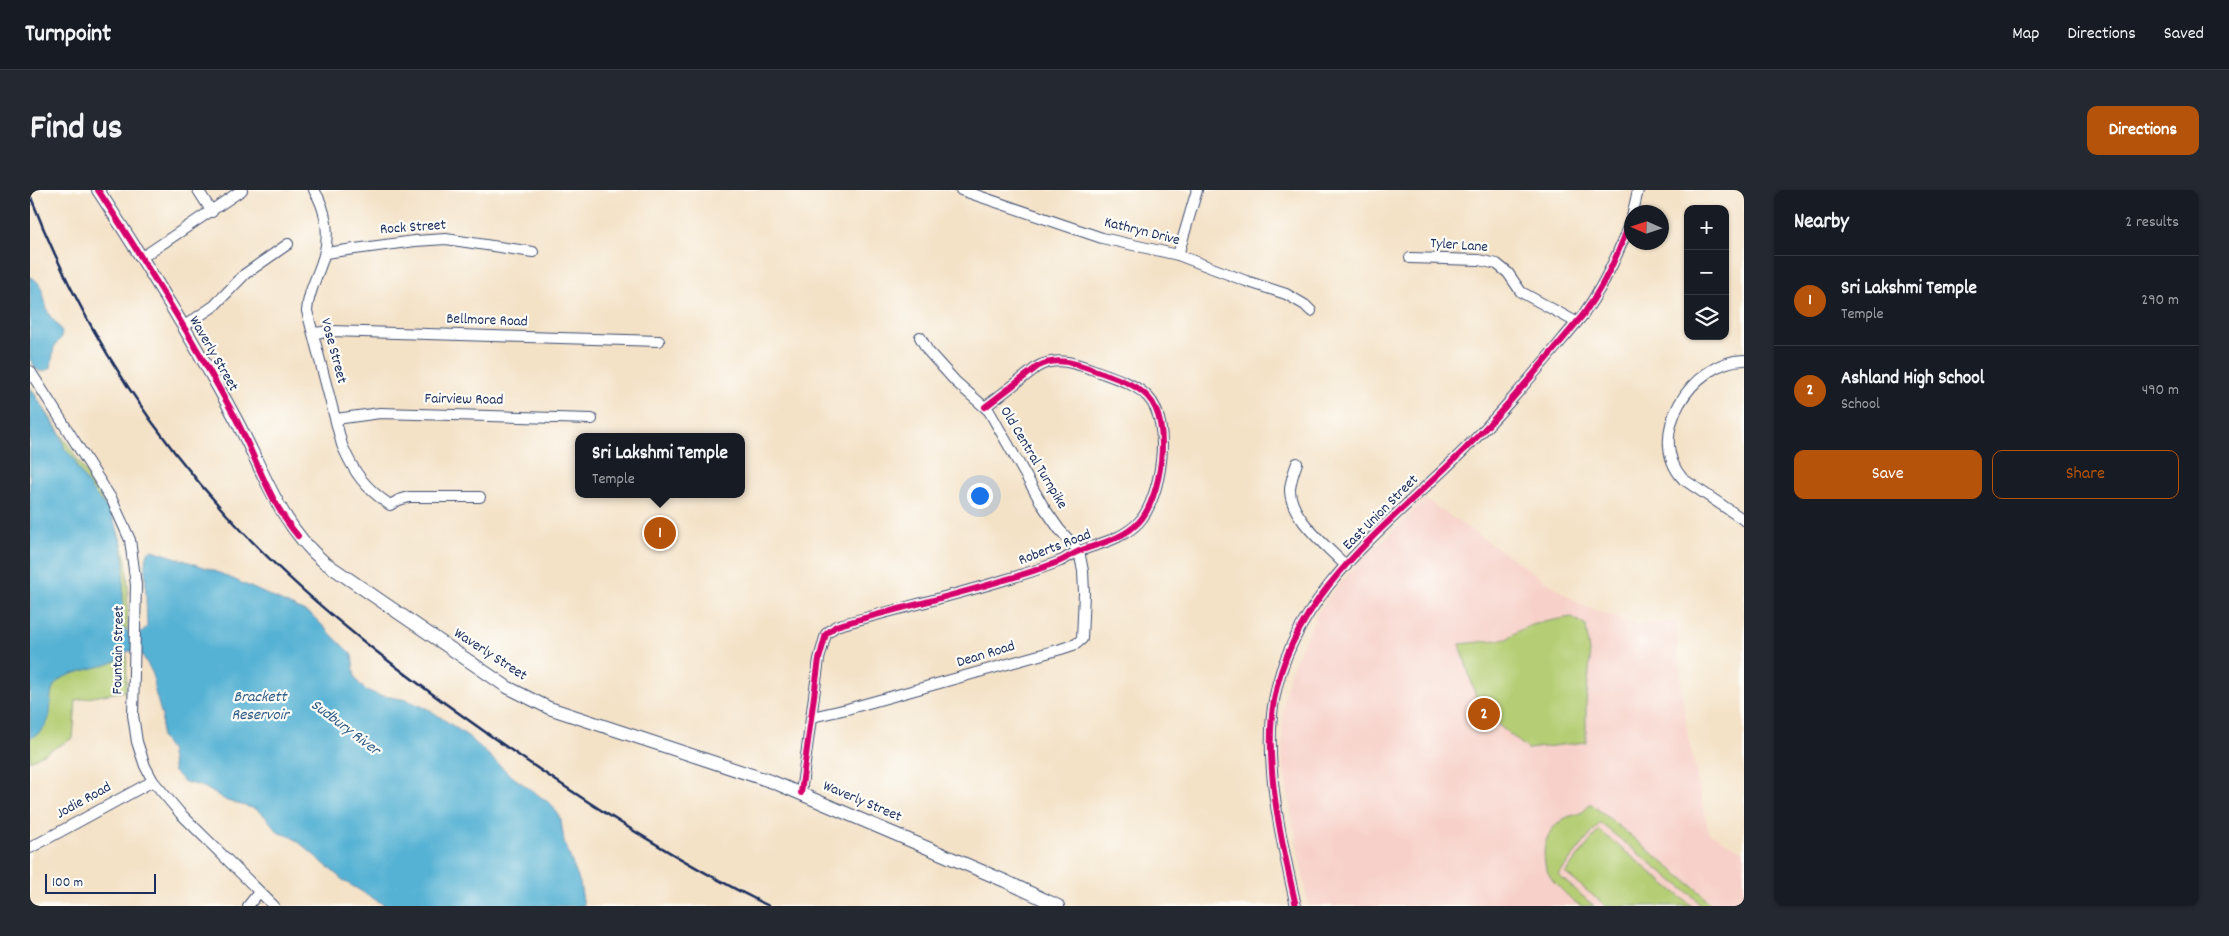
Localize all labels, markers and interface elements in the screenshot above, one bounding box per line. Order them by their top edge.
text: Turnpoint [25,18,111,52]
text: Map [2012,22,2039,47]
text: Directions [2067,22,2136,47]
text: Saved [2164,22,2204,47]
text: Find us [30,105,122,155]
button: Directions [2087,106,2199,155]
north arrow [1624,205,1669,250]
map controls [1684,205,1729,340]
button: + [1684,205,1729,250]
text: Nearby [1794,208,1849,238]
text: 2 results [2125,211,2179,234]
street label: Kathryn Drive [1102,212,1183,252]
street label: Rock Street [379,215,447,241]
street label: Tyler Lane [1429,233,1489,259]
button: − [1684,250,1729,295]
text: Sri Lakshmi Temple [1841,276,1977,303]
text: 1 [1808,289,1812,312]
text: 290 m [2141,289,2179,312]
button: layers [1684,295,1729,340]
text: Temple [1841,303,1884,326]
street label: Bellmore Road [446,309,528,333]
street label: Waverly Street [183,312,244,396]
street label: Vose Street [314,316,352,386]
text: Ashland High School [1841,366,1984,393]
text: 2 [1807,379,1814,402]
text: 490 m [2142,379,2179,402]
street label: Fairview Road [424,388,504,412]
text: School [1841,393,1880,416]
street label: Old Central Turnpike [994,403,1073,514]
popup [575,433,745,498]
text: Sri Lakshmi Temple [592,441,728,468]
button: Save [1794,450,1982,499]
button: Share [1992,450,2179,499]
text: Temple [592,468,635,491]
street label: East Union Street [1338,470,1424,556]
your location [967,483,993,509]
pin: 1 [644,514,676,552]
street label: Roberts Road [1016,524,1094,572]
street label: Fountain Street [107,605,131,695]
street label: Waverly Street [449,623,531,687]
street label: Dean Road [954,636,1018,674]
water label: Brackett Reservoir [231,686,291,727]
water label: Sudbury River [305,694,386,763]
pin: 2 [1468,695,1500,733]
street label: Waverly Street [819,776,905,829]
street label: Jodie Road [52,777,116,825]
scale bar [45,871,156,894]
text: 100 m [52,873,83,893]

